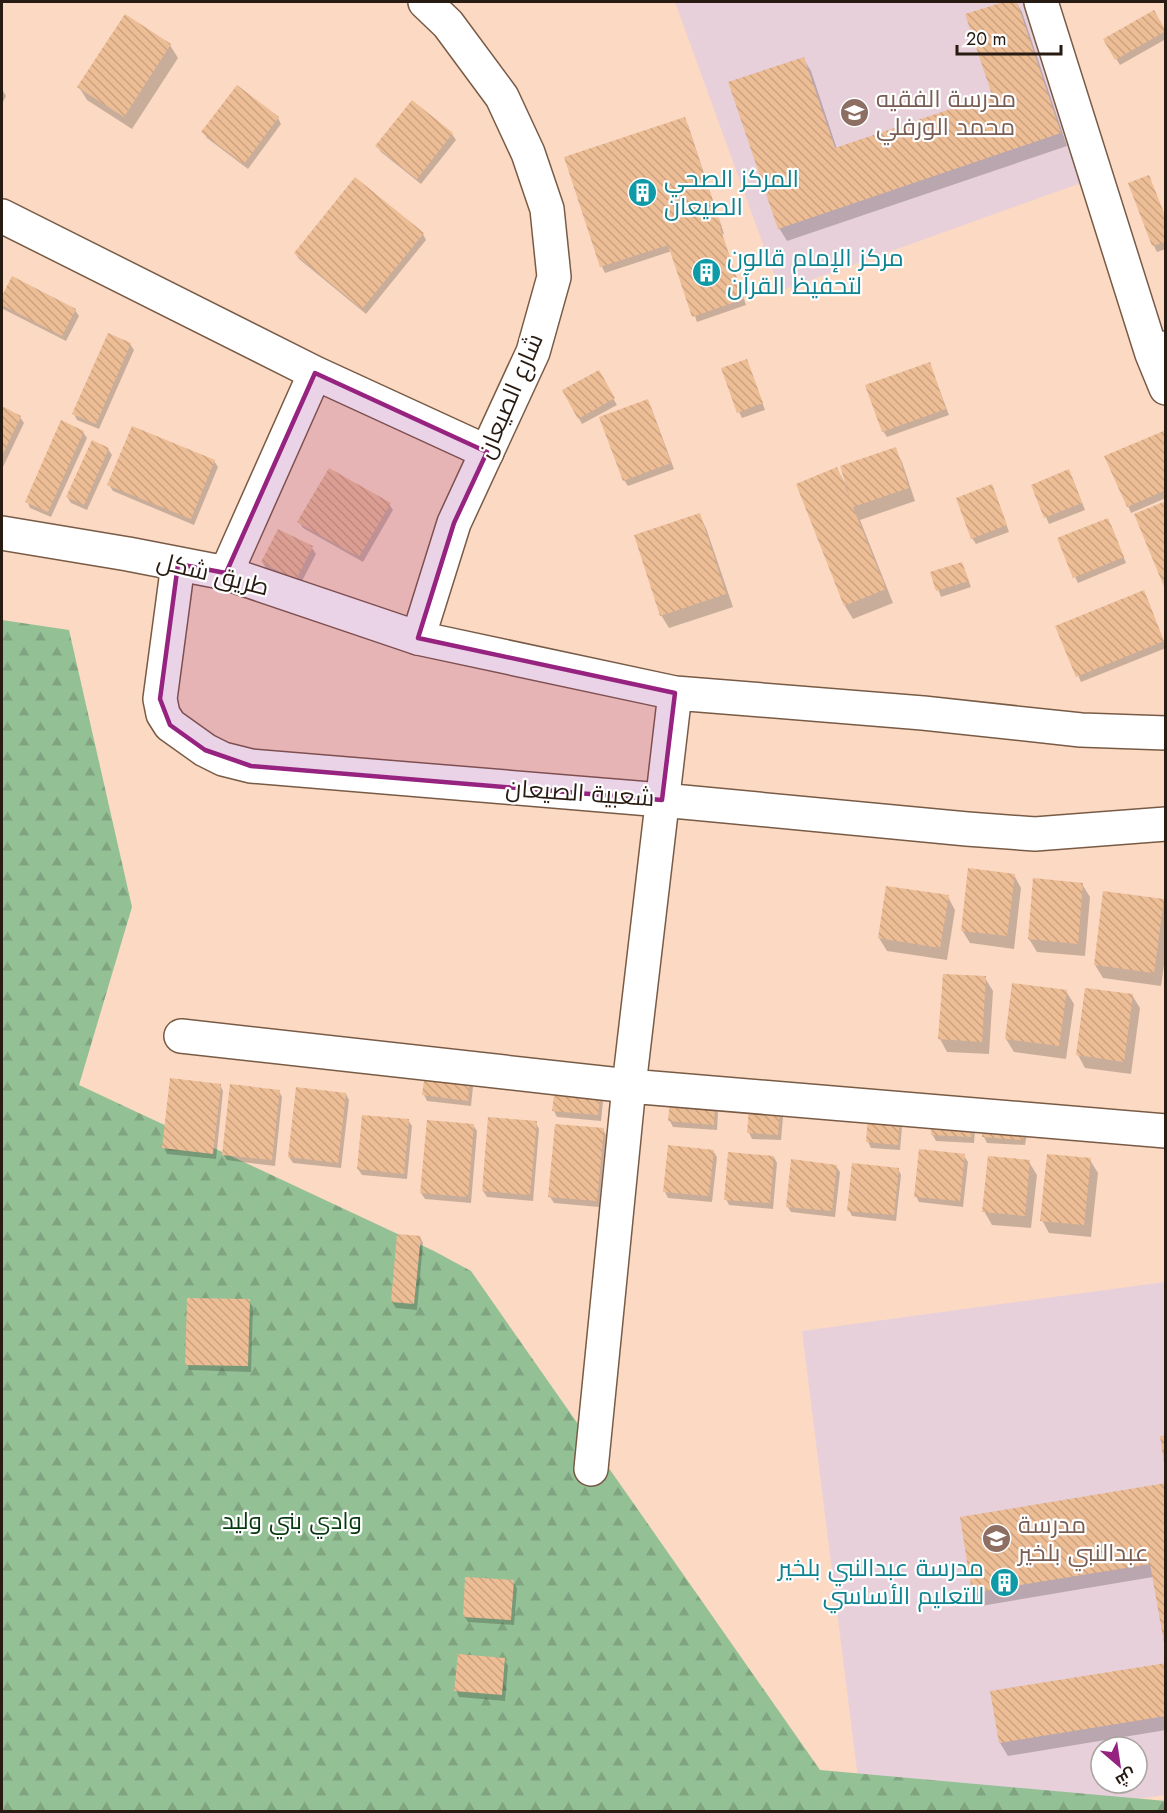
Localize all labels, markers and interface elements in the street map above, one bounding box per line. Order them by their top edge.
scale bar [957,18,1060,56]
text: 20 m [966,26,1006,52]
place label: مدرسة الفقيه محمد الورفلي [876,81,1016,146]
school or university icon: مدرسة الفقيه محمد الورفلي [839,97,871,129]
place label: المركز الصحي الصيعان [664,161,799,224]
building icon: المركز الصحي الصيعان [627,177,659,209]
place label: مركز الإمام قالون لتحفيظ القرآن [727,240,904,303]
building icon: مركز الإمام قالون لتحفيظ القرآن [690,256,722,288]
street label: شارع الصيعان [468,328,552,464]
street label: طريق شكل [153,543,273,604]
street label: شعبية الصيعان [504,770,656,815]
park label: وادي بني وليد [222,1503,362,1540]
place label: مدرسة عبدالنبي بلخير [1016,1507,1149,1572]
school or university icon: مدرسة عبدالنبي بلخير [981,1523,1013,1555]
place label: مدرسة عبدالنبي بلخير للتعليم الأساسي [776,1550,984,1614]
building icon: مدرسة عبدالنبي بلخير للتعليم الأساسي [989,1566,1021,1598]
north arrow [1089,1735,1149,1795]
text: ش [1111,1763,1141,1793]

